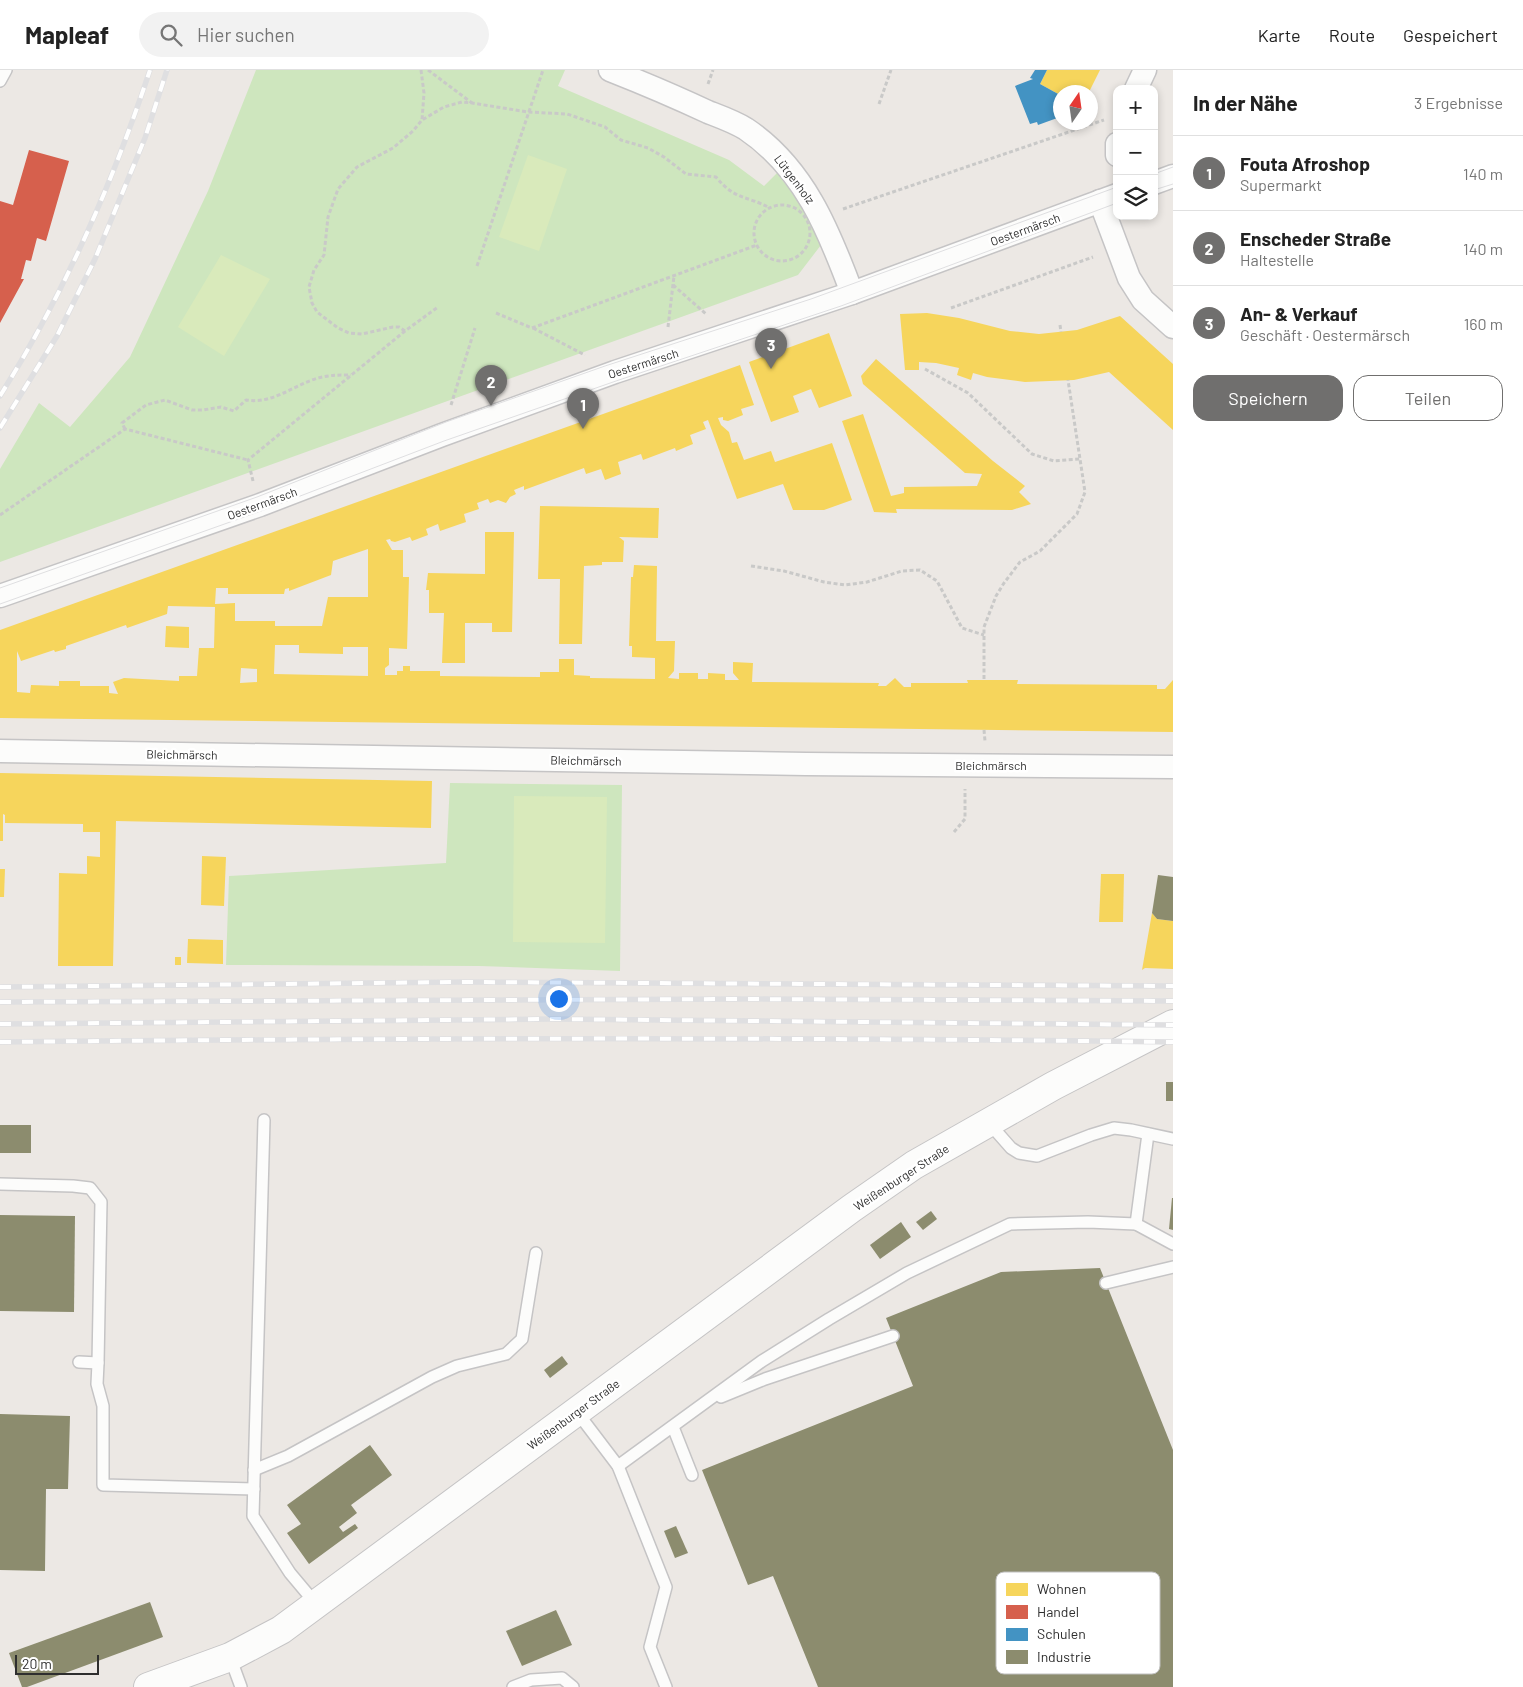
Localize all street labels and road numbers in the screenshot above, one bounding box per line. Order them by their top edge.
street label: Lütgenholz [772,152,818,206]
street label: Oestermärsch [988,210,1062,248]
street label: Oestermärsch [606,345,680,381]
street label: Oestermärsch [225,484,299,522]
street label: Bleichmärsch [146,746,218,762]
street label: Bleichmärsch [550,752,622,768]
street label: Bleichmärsch [955,758,1027,772]
street label: Weißenburger Straße [851,1141,951,1213]
street label: Weißenburger Straße [524,1376,622,1452]

